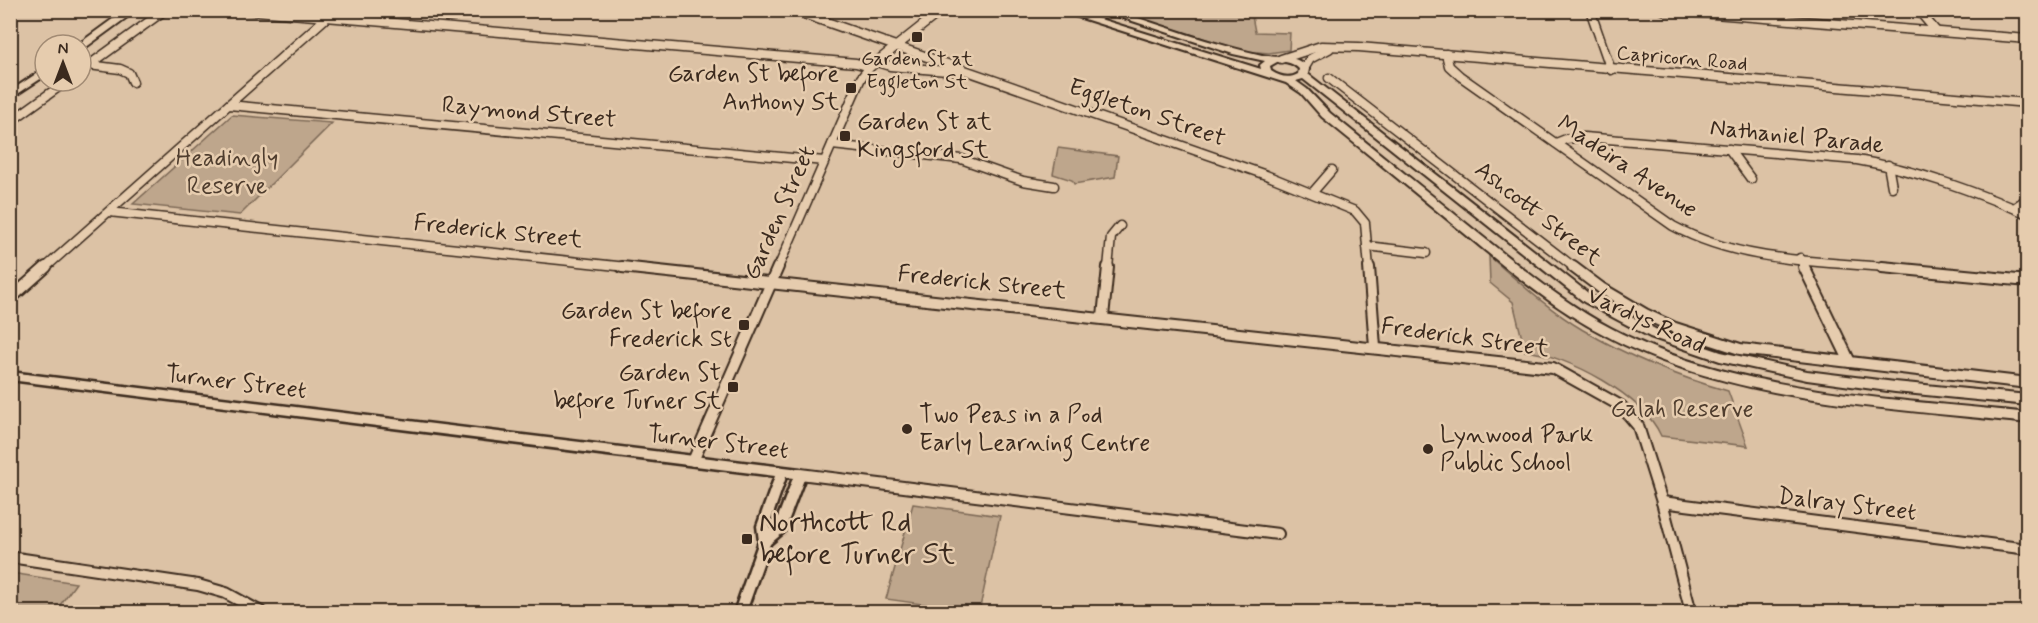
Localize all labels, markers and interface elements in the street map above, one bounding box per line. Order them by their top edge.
marker: Garden St at Eggleton St [910,30,924,44]
north arrow [33,33,93,93]
text: N [58,39,68,60]
street label: Capricorn Road [1615,40,1749,78]
place label: Garden St at Eggleton St [861,46,973,98]
place label: Garden St before Anthony St [668,59,839,118]
street label: Eggleton Street [1063,72,1230,157]
marker: Garden St before Anthony St [844,81,858,95]
street label: Raymond Street [441,90,617,136]
place label: Garden St at Kingsford St [857,107,992,168]
street label: Madeira Avenue [1551,109,1703,225]
street label: Nathaniel Parade [1708,112,1886,162]
marker: Garden St at Kingsford St [838,129,852,143]
street label: Garden Street [737,141,823,285]
park label: Headingly Reserve [176,143,278,202]
street label: Ashcott Street [1468,155,1608,273]
street label: Frederick Street [412,208,584,256]
street label: Frederick Street [896,259,1068,307]
street label: Vardys Road [1582,280,1710,362]
place label: Garden St before Frederick St [561,296,732,355]
street label: Frederick Street [1379,311,1551,365]
marker: Garden St before Frederick St [737,318,751,332]
place label: Garden St before Turner St [553,358,721,419]
street label: Turner Street [164,359,308,407]
marker: Garden St before Turner St [726,380,740,394]
park label: Galah Reserve [1610,394,1754,425]
place label: Two Peas in a Pod Early Learning Centre [919,400,1150,462]
street label: Turner Street [646,419,790,467]
place label: Lynwood Park Public School [1440,420,1593,479]
marker: Two Peas in a Pod Early Learning Centre [900,422,914,436]
marker: Lynwood Park Public School [1421,442,1435,456]
street label: Dalray Street [1776,481,1918,529]
place label: Northcott Rd before Turner St [759,505,955,576]
marker: Northcott Rd before Turner St [740,532,754,546]

